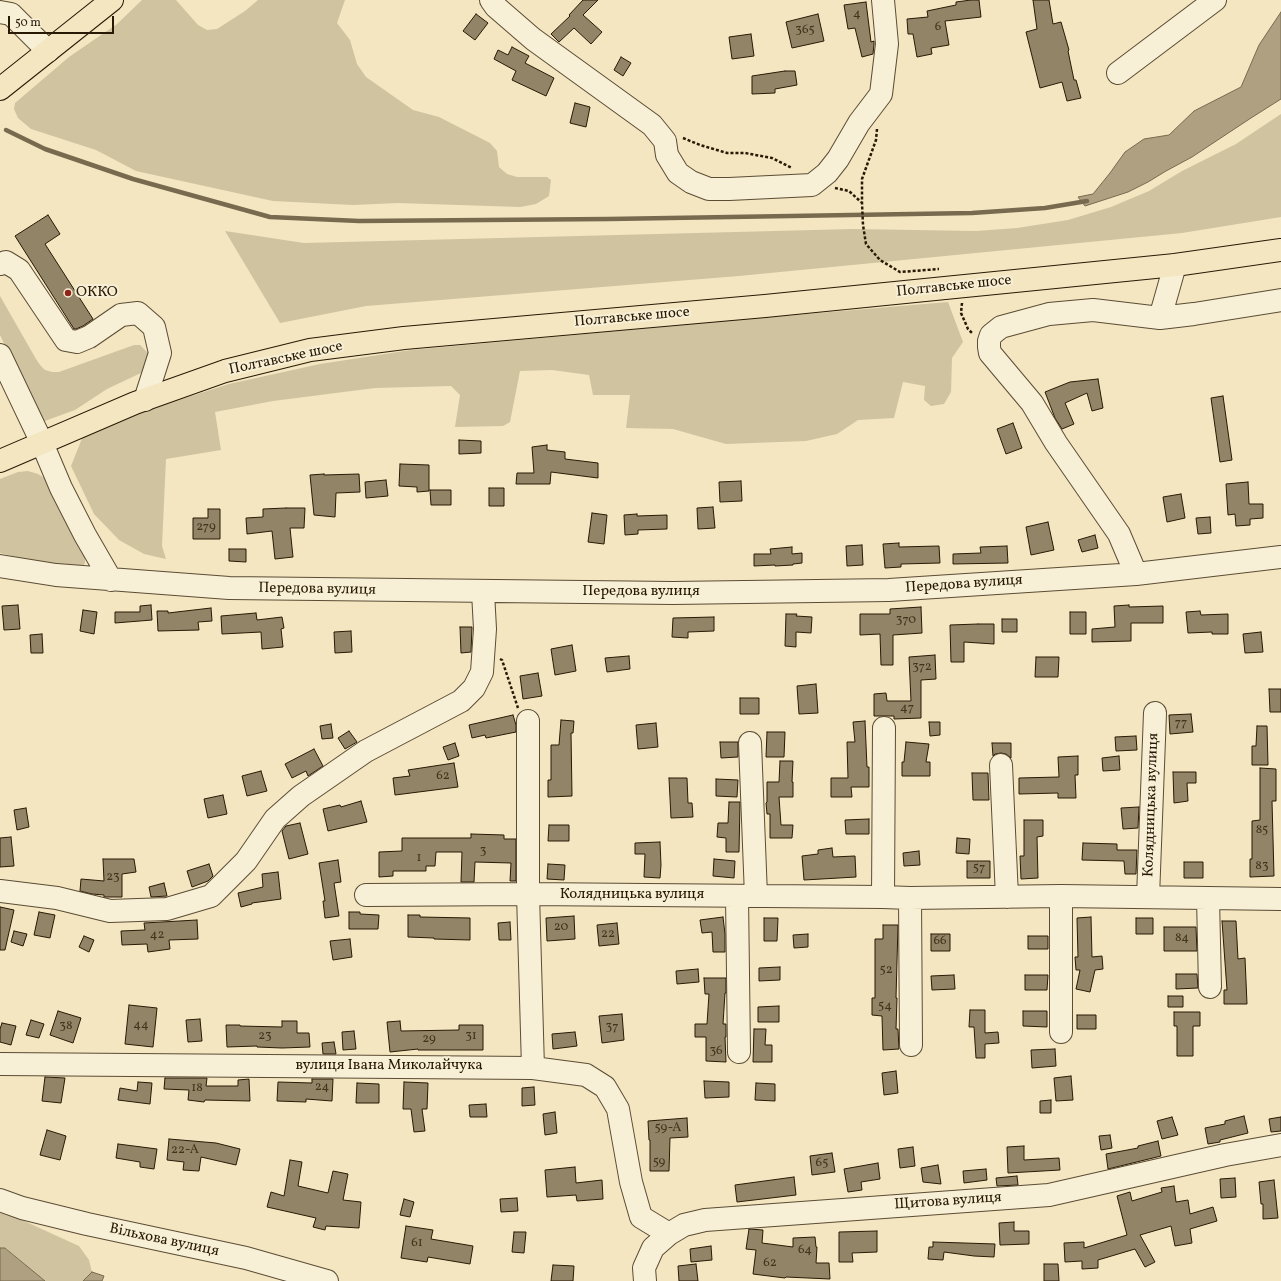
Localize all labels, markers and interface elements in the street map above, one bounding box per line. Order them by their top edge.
house number: 4 [853,7,861,23]
scale bar [10,8,116,34]
text: 50 m [15,15,41,31]
house number: 6 [935,20,941,36]
house number: 365 [795,23,815,39]
street label: Полтавське шосе [895,272,1013,302]
place label: ОККО [76,284,118,302]
marker: ОККО [63,288,73,298]
street label: Полтавське шосе [573,304,691,332]
street label: Полтавське шосе [227,338,345,380]
house number: 279 [196,520,216,536]
street label: Передова вулиця [905,572,1023,598]
street label: Передова вулиця [258,580,376,600]
street label: Передова вулиця [582,583,700,601]
house number: 370 [896,613,916,629]
house number: 372 [912,660,932,676]
house number: 47 [900,701,914,717]
house number: 77 [1175,716,1187,732]
street label: Колядницька вулиця [1140,732,1164,878]
house number: 62 [436,769,450,785]
house number: 85 [1256,823,1268,839]
house number: 3 [480,844,486,860]
house number: 1 [416,851,422,867]
house number: 83 [1255,859,1269,875]
house number: 57 [973,861,985,877]
house number: 23 [106,870,120,886]
street label: Колядницька вулиця [560,886,704,904]
house number: 20 [554,920,568,936]
house number: 22 [601,927,615,943]
house number: 42 [150,928,164,944]
house number: 84 [1175,931,1189,947]
house number: 66 [933,934,947,950]
house number: 52 [879,963,893,979]
house number: 54 [878,999,892,1015]
house number: 44 [133,1018,149,1034]
house number: 38 [59,1019,73,1035]
house number: 37 [606,1020,618,1036]
house number: 23 [258,1029,272,1045]
house number: 31 [465,1029,477,1045]
house number: 29 [422,1032,436,1048]
house number: 36 [709,1044,723,1060]
street label: вулиця Івана Миколайчука [295,1057,483,1075]
house number: 24 [315,1080,329,1096]
house number: 18 [191,1081,203,1097]
house number: 59-А [655,1121,681,1137]
house number: 22-А [171,1143,199,1159]
house number: 59 [653,1155,665,1171]
house number: 65 [816,1156,828,1172]
street label: Щитова вулиця [894,1189,1002,1215]
street label: Вільхова вулиця [107,1221,221,1261]
house number: 61 [411,1236,423,1252]
house number: 64 [798,1243,812,1259]
house number: 62 [763,1256,777,1272]

